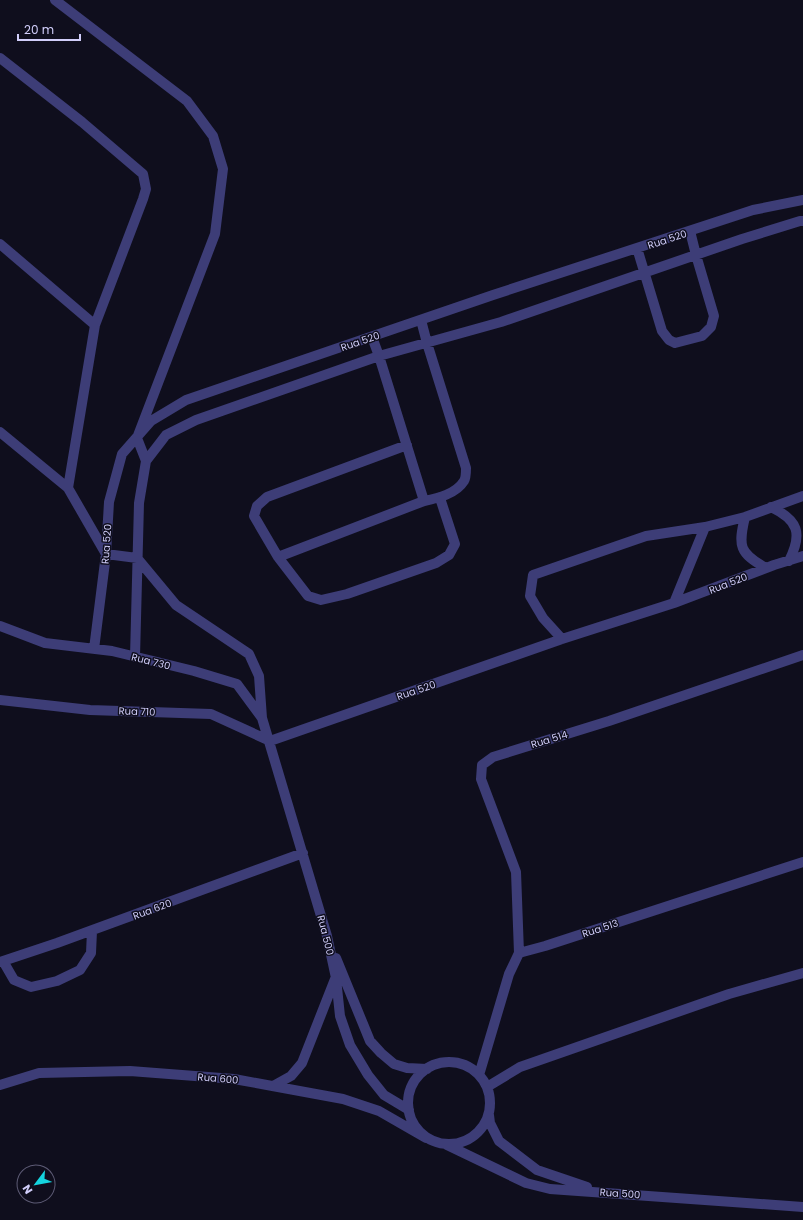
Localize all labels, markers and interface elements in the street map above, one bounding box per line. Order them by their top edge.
scale bar [18,16,80,42]
text: 20 m [24,21,54,38]
street label: Rua 520 [646,226,689,253]
street label: Rua 520 [339,328,382,355]
street label: Rua 520 [98,523,115,565]
street label: Rua 520 [707,569,750,598]
street label: Rua 730 [130,649,172,674]
street label: Rua 520 [395,677,438,704]
street label: Rua 710 [118,703,156,720]
street label: Rua 514 [529,727,569,752]
street label: Rua 620 [131,896,174,923]
street label: Rua 500 [313,914,338,957]
street label: Rua 513 [580,916,620,941]
street label: Rua 600 [197,1069,239,1088]
north arrow [16,1164,56,1204]
text: N [19,1182,36,1197]
street label: Rua 500 [599,1185,641,1202]

